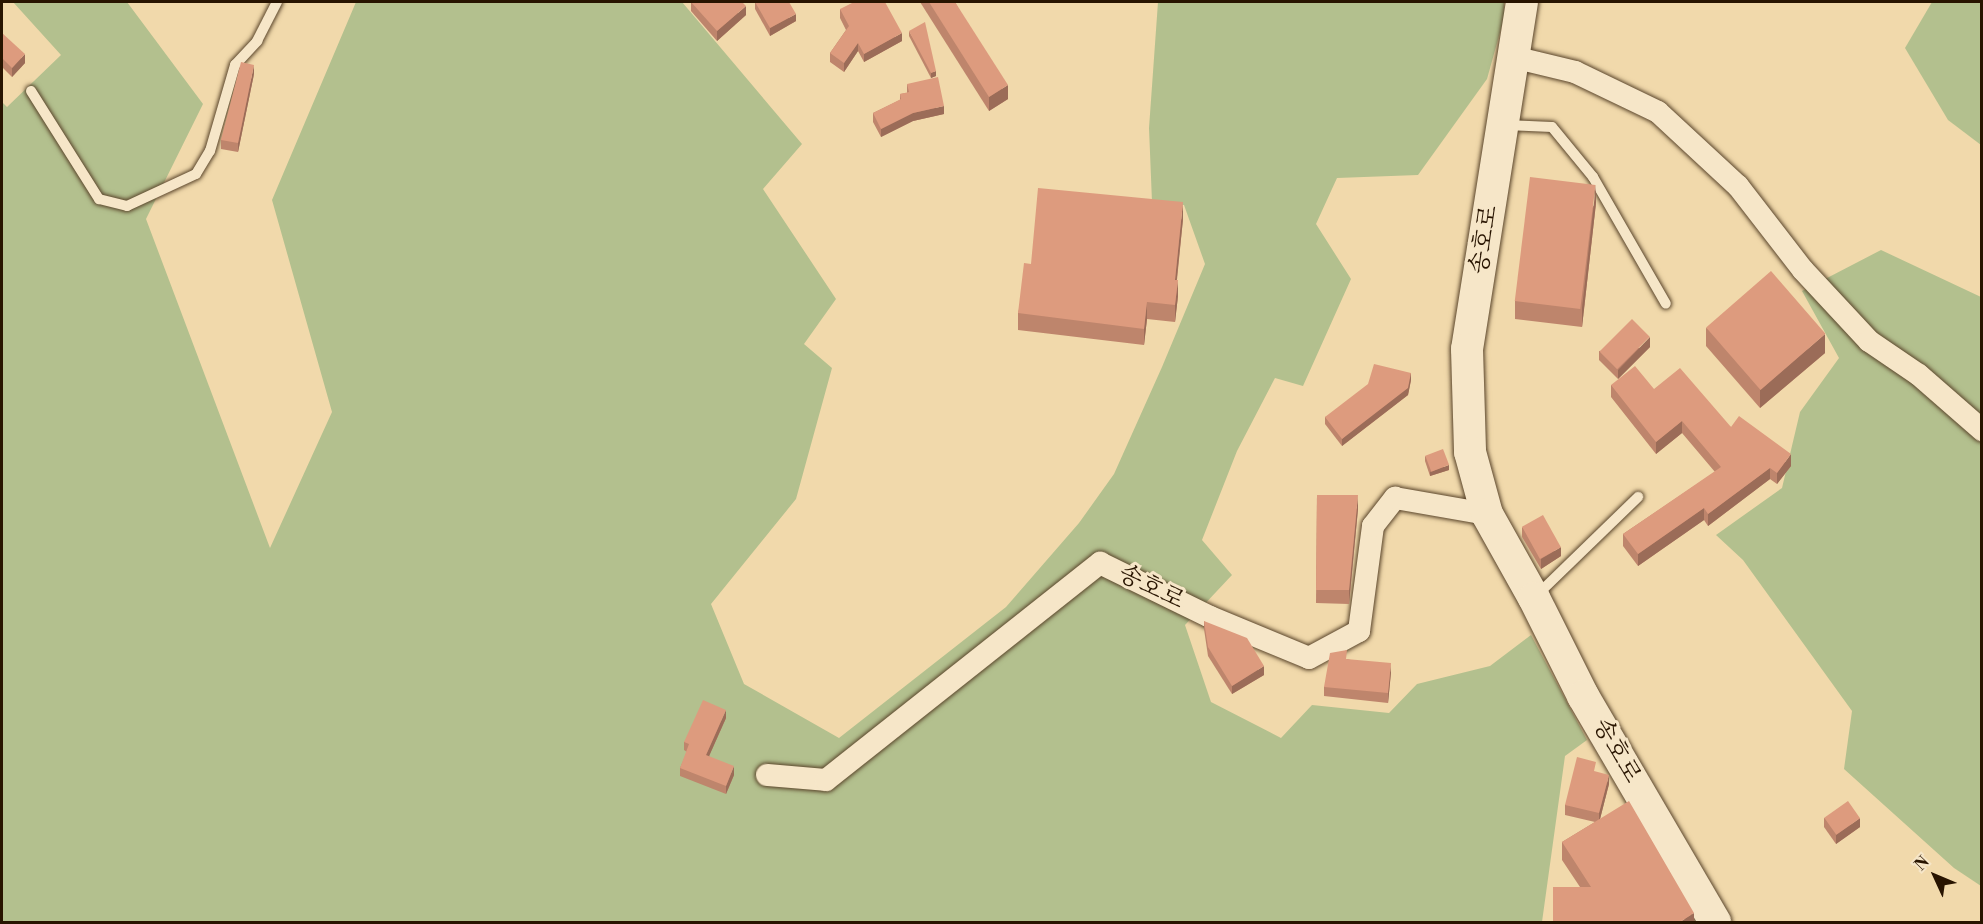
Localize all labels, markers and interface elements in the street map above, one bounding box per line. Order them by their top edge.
street label: 송호로 [1465,203,1505,277]
street label: 송호로 [1113,560,1189,616]
street label: 송호로 [1586,714,1646,788]
north arrow [1905,846,1965,906]
text: N [1910,852,1934,875]

